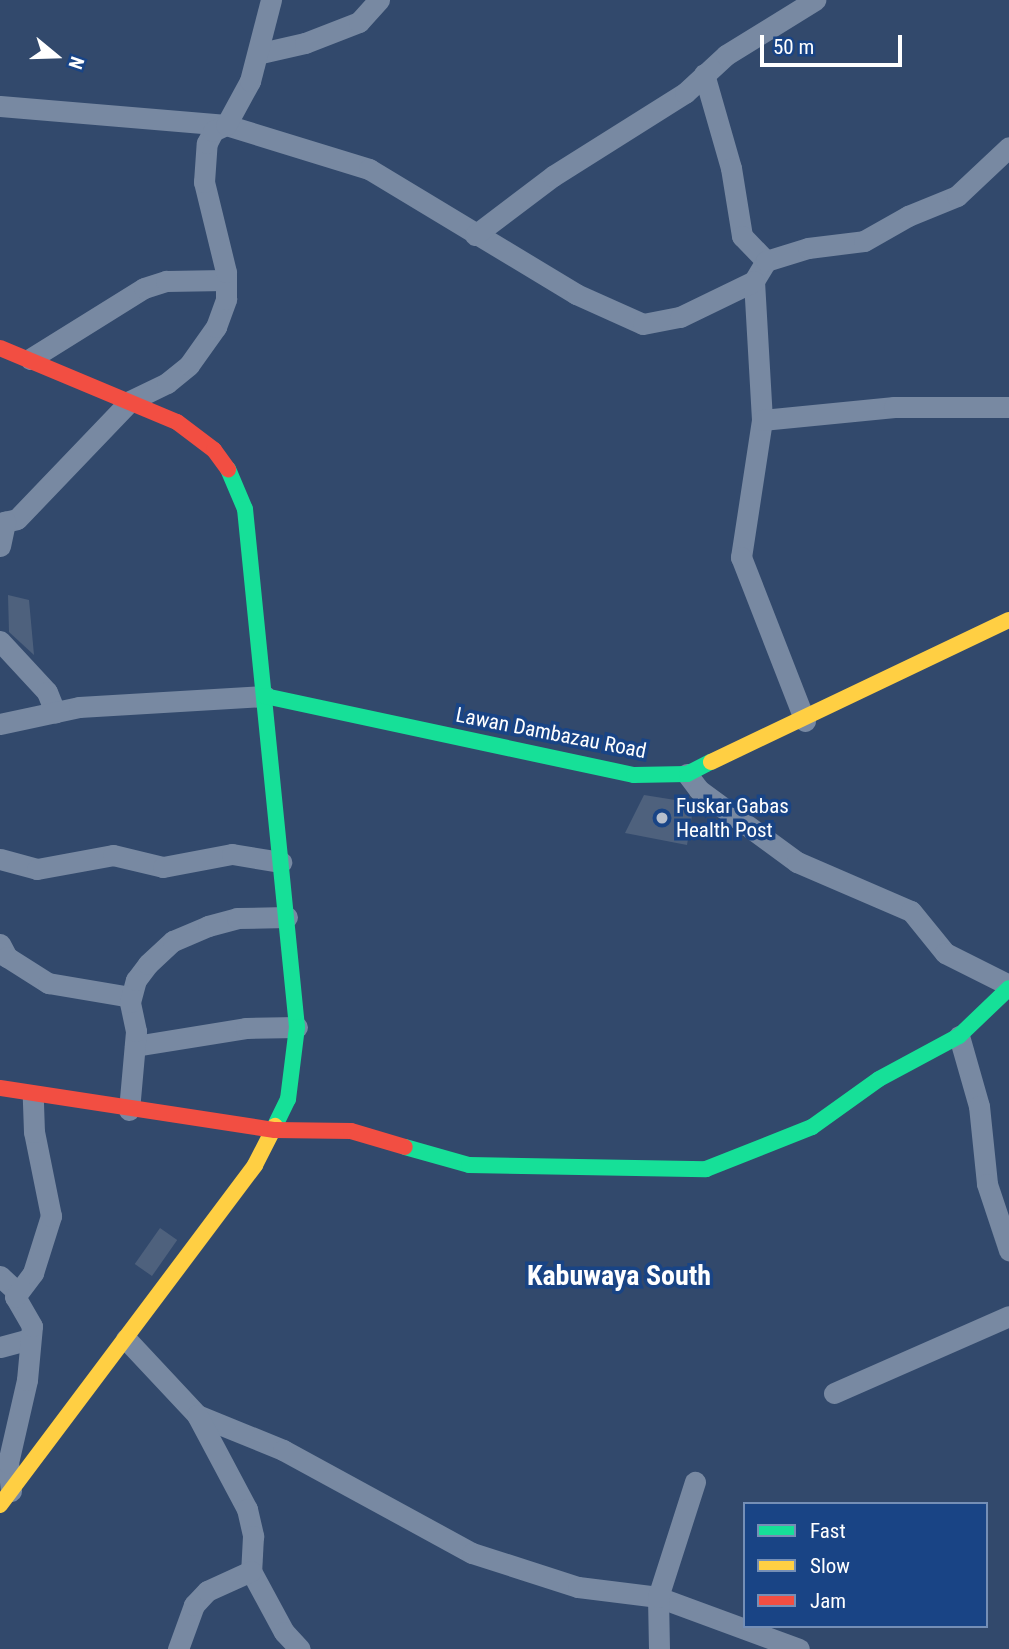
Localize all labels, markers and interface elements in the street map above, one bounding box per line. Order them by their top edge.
north arrow [21,21,91,91]
scale bar [764,21,906,65]
text: 50 m [773,35,814,59]
text: N [64,54,89,72]
street label: Lawan Dambazau Road [454,702,648,764]
place label: Fuskar Gabas Health Post [676,793,789,843]
marker: Fuskar Gabas Health Post [654,810,670,826]
district label: Kabuwaya South [527,1259,711,1293]
legend [743,1502,988,1628]
text: Fast [810,1519,846,1543]
text: Slow [810,1554,850,1578]
text: Jam [810,1589,846,1613]

